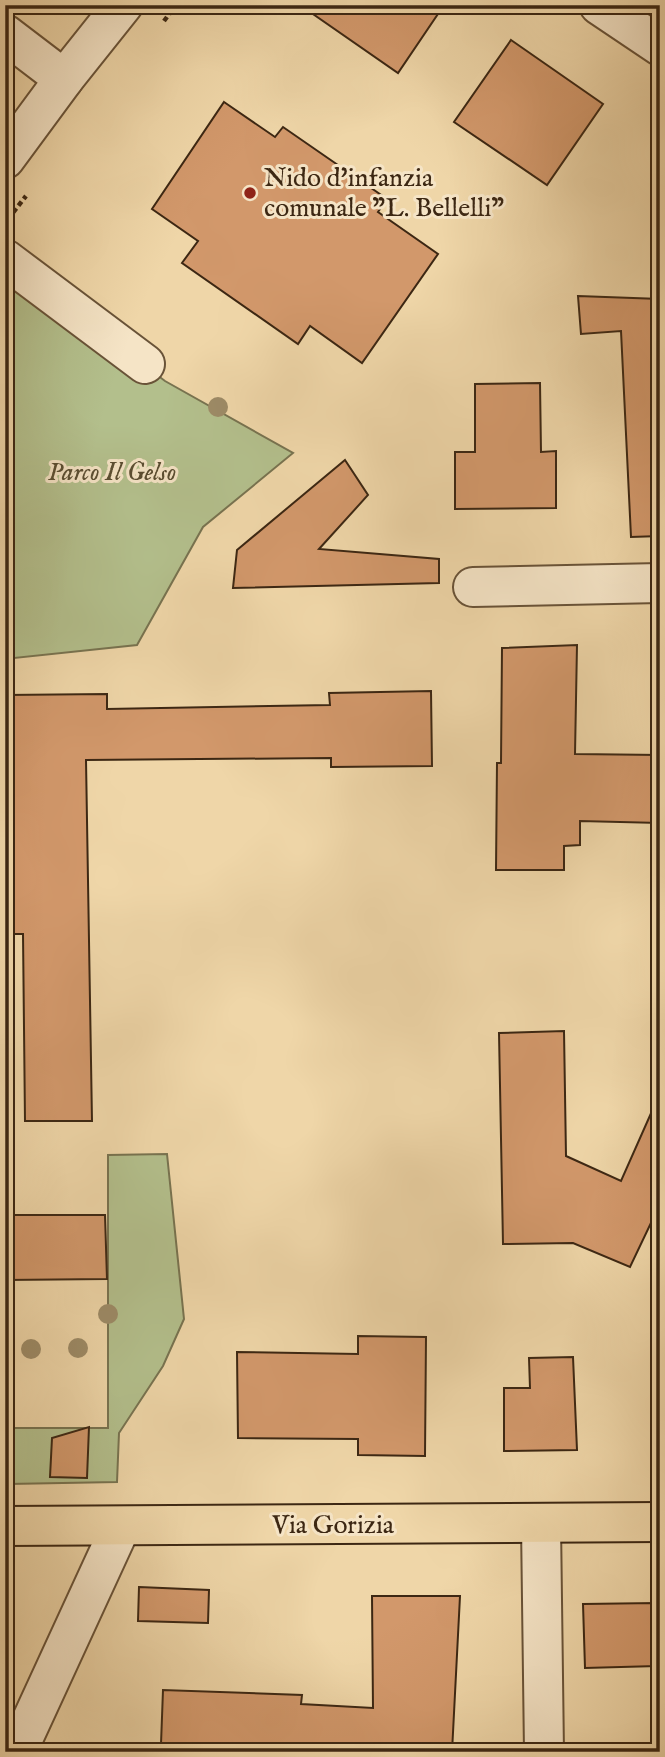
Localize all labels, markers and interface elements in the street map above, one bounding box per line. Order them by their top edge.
place label: Nido d'infanzia comunale "L. Bellelli" [264,162,504,225]
marker: Nido d'infanzia comunale "L. Bellelli" [242,185,258,201]
park label: Parco Il Gelso [48,456,176,489]
street label: Via Gorizia [271,1509,395,1542]

